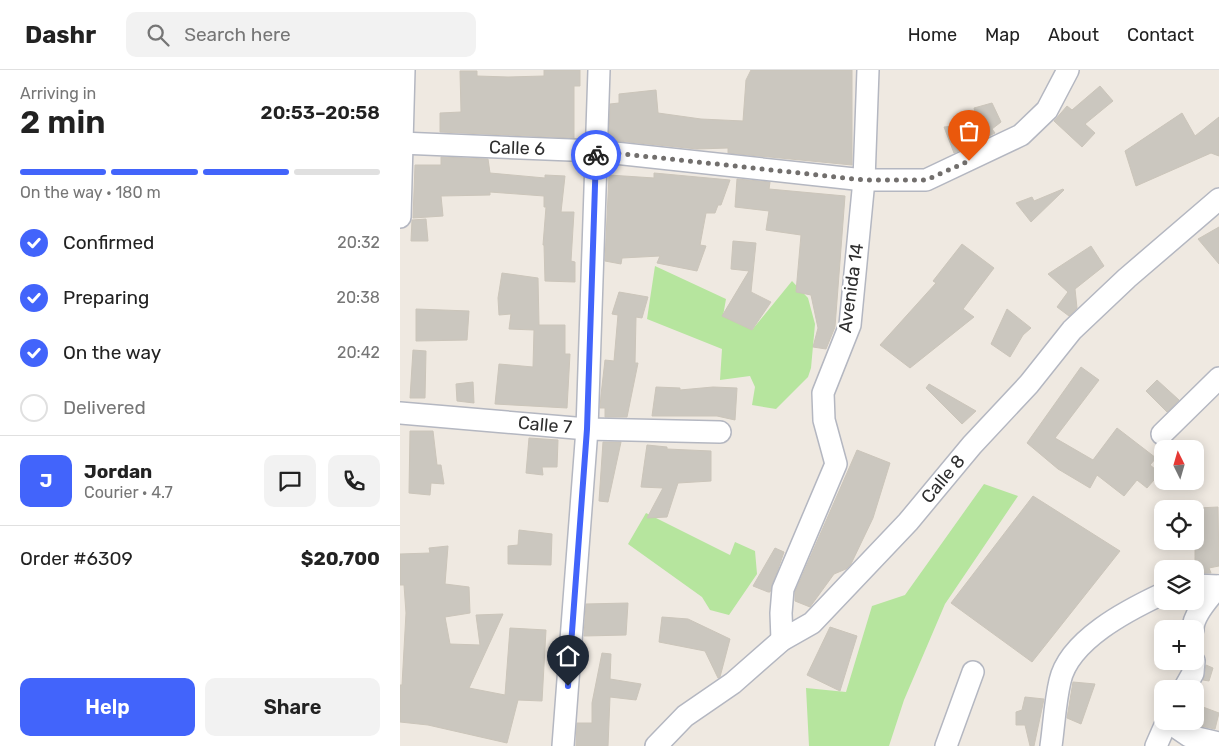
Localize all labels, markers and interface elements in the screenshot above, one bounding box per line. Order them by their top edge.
search box [126,12,476,57]
text: Dashr [25,21,96,49]
icon: search [144,21,172,49]
text: Search here [184,23,291,46]
text: Home [908,24,957,46]
text: Map [985,24,1020,46]
text: About [1048,24,1099,46]
text: Contact [1127,24,1194,46]
text: Arriving in [20,84,96,103]
text: 20:53–20:58 [261,101,380,124]
text: 2 min [20,103,105,141]
pin [948,110,990,161]
icon: bag [955,117,983,145]
courier [571,130,621,180]
street label: Calle 6 [489,136,546,160]
icon: bike [582,141,610,169]
text: On the way · 180 m [20,183,161,202]
icon: check [20,229,48,257]
text: Confirmed [63,231,154,254]
text: 20:32 [337,233,380,252]
street label: Avenida 14 [834,242,868,334]
icon: check [20,284,48,312]
text: Preparing [63,286,149,309]
text: 20:38 [337,288,380,307]
icon: check [20,339,48,367]
text: On the way [63,341,161,364]
text: 20:42 [337,343,380,362]
text: Delivered [63,396,146,419]
street label: Calle 7 [517,412,573,438]
north arrow [1154,440,1204,490]
map controls [1154,440,1204,730]
street label: Calle 8 [916,450,970,508]
button: chat [264,455,316,507]
button: phone [328,455,380,507]
text: Jordan [84,460,152,483]
text: J [40,469,52,492]
text: Courier · 4.7 [84,483,173,502]
button: locate [1154,500,1204,550]
text: Order #6309 [20,547,133,570]
text: $20,700 [301,547,380,570]
button: layers [1154,560,1204,610]
button: + [1154,620,1204,670]
pin [547,635,589,686]
icon: home [554,642,582,670]
button: Help [20,678,195,736]
button: Share [205,678,380,736]
button: − [1154,680,1204,730]

